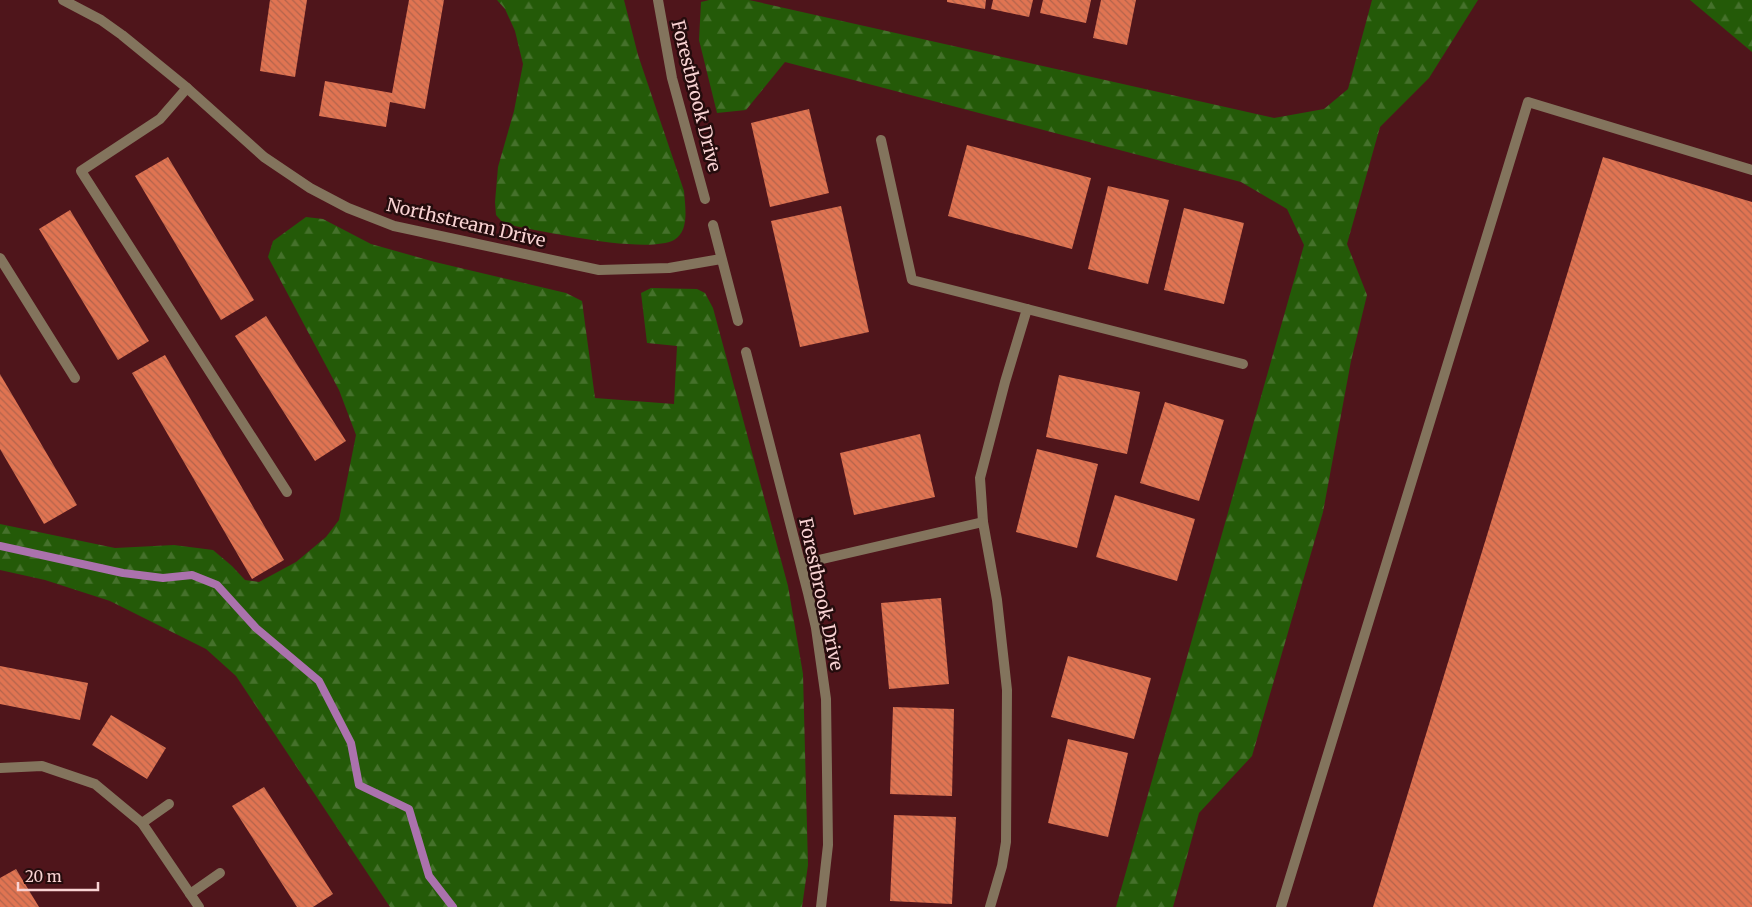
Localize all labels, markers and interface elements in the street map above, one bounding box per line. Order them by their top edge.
street label: Forestbrook Drive [667,18,726,174]
street label: Northstream Drive [384,193,548,252]
street label: Forestbrook Drive [794,515,849,672]
scale bar [18,860,98,892]
text: 20 m [25,867,62,886]

